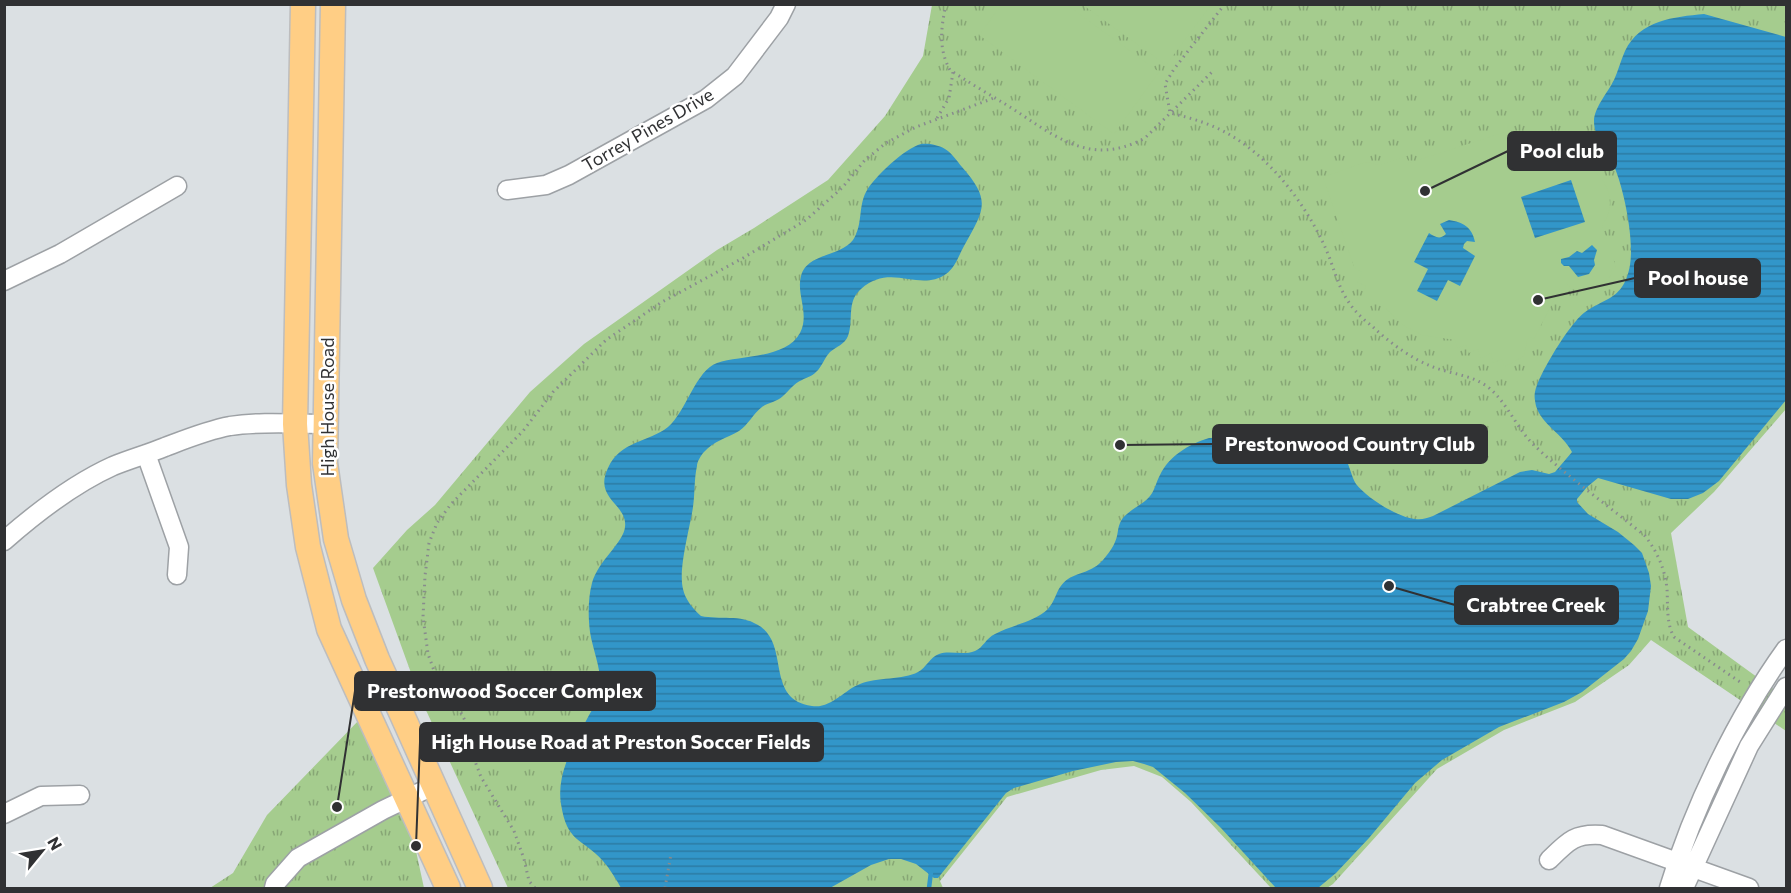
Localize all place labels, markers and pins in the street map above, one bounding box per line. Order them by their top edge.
callout: Pool club [1508,132,1616,170]
callout: Pool house [1635,259,1760,297]
callout: Prestonwood Country Club [1213,425,1487,463]
callout: Crabtree Creek [1455,586,1618,624]
callout: Prestonwood Soccer Complex [355,672,655,710]
callout: High House Road at Preston Soccer Fields [420,723,823,761]

